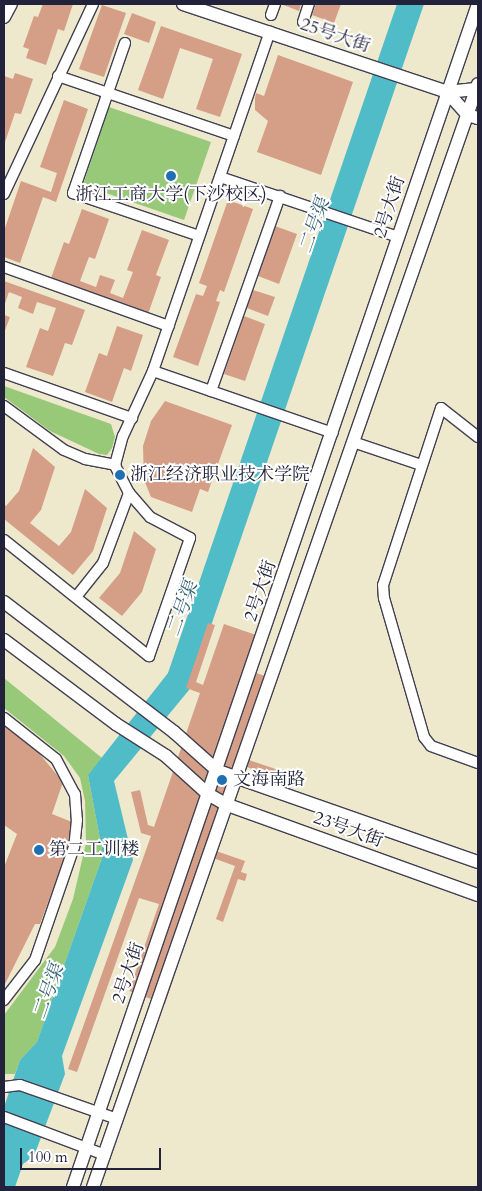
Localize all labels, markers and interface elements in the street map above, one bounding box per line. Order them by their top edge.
street label: 25号大街 [297,14,373,58]
marker: 浙江工商大学(下沙校区) [165,170,177,182]
street label: 2号大街 [370,174,410,240]
place label: 浙江工商大学(下沙校区) [75,184,267,206]
water label: 二号渠 [295,195,335,257]
place label: 浙江经济职业技术学院 [130,464,310,486]
marker: 浙江经济职业技术学院 [114,469,126,481]
street label: 2号大街 [240,558,282,624]
water label: 二号渠 [163,578,203,640]
place label: 文海南路 [233,769,305,791]
marker: 文海南路 [215,773,229,787]
street label: 23号大街 [310,807,386,853]
place label: 第二工训楼 [49,839,139,861]
marker: 第二工训楼 [33,844,45,856]
street label: 2号大街 [108,940,150,1006]
water label: 二号渠 [29,961,69,1023]
scale bar [22,1138,164,1170]
text: 100 m [28,1147,68,1167]

